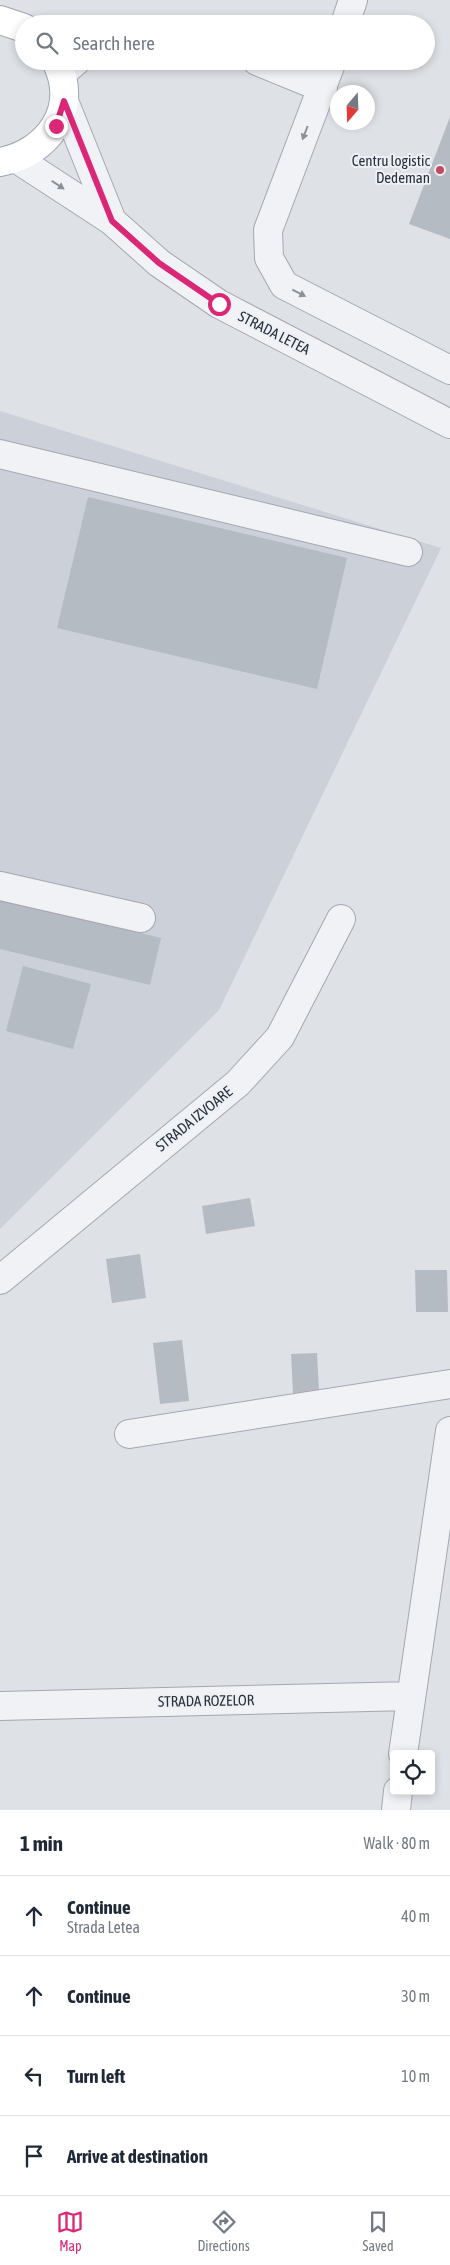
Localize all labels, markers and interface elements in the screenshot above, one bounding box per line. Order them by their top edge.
search box [15,15,435,70]
icon: search [33,29,61,57]
text: Search here [73,32,155,54]
north arrow [330,85,375,130]
route end [45,115,68,138]
one-way arrow [301,126,309,141]
place label: Centru logistic Dedeman [352,152,430,186]
marker: Centru logistic Dedeman [434,164,446,176]
one-way arrow [52,181,65,190]
one-way arrow [292,289,307,297]
route start [208,293,231,316]
street label: STRADA LETEA [236,307,313,358]
street label: STRADA IZVOARE [152,1082,236,1155]
street label: STRADA ROZELOR [158,1691,255,1710]
map controls [390,1750,435,1795]
button: locate [390,1750,435,1795]
text: 1 min [20,1831,63,1855]
text: Walk · 80 m [364,1834,430,1852]
text: Continue [67,1896,131,1918]
icon: ahead [20,1902,48,1930]
text: 40 m [401,1907,430,1925]
text: Strada Letea [67,1918,140,1936]
icon: ahead [20,1982,48,2010]
text: Continue [67,1985,131,2007]
text: 30 m [401,1987,430,2005]
icon: left [20,2062,48,2090]
text: Turn left [67,2065,125,2087]
text: 10 m [401,2067,430,2085]
icon: arrive [20,2142,48,2170]
text: Arrive at destination [67,2145,208,2167]
tab: Map [56,2208,84,2254]
tab: Directions [197,2208,250,2254]
tab: Saved [363,2208,394,2254]

